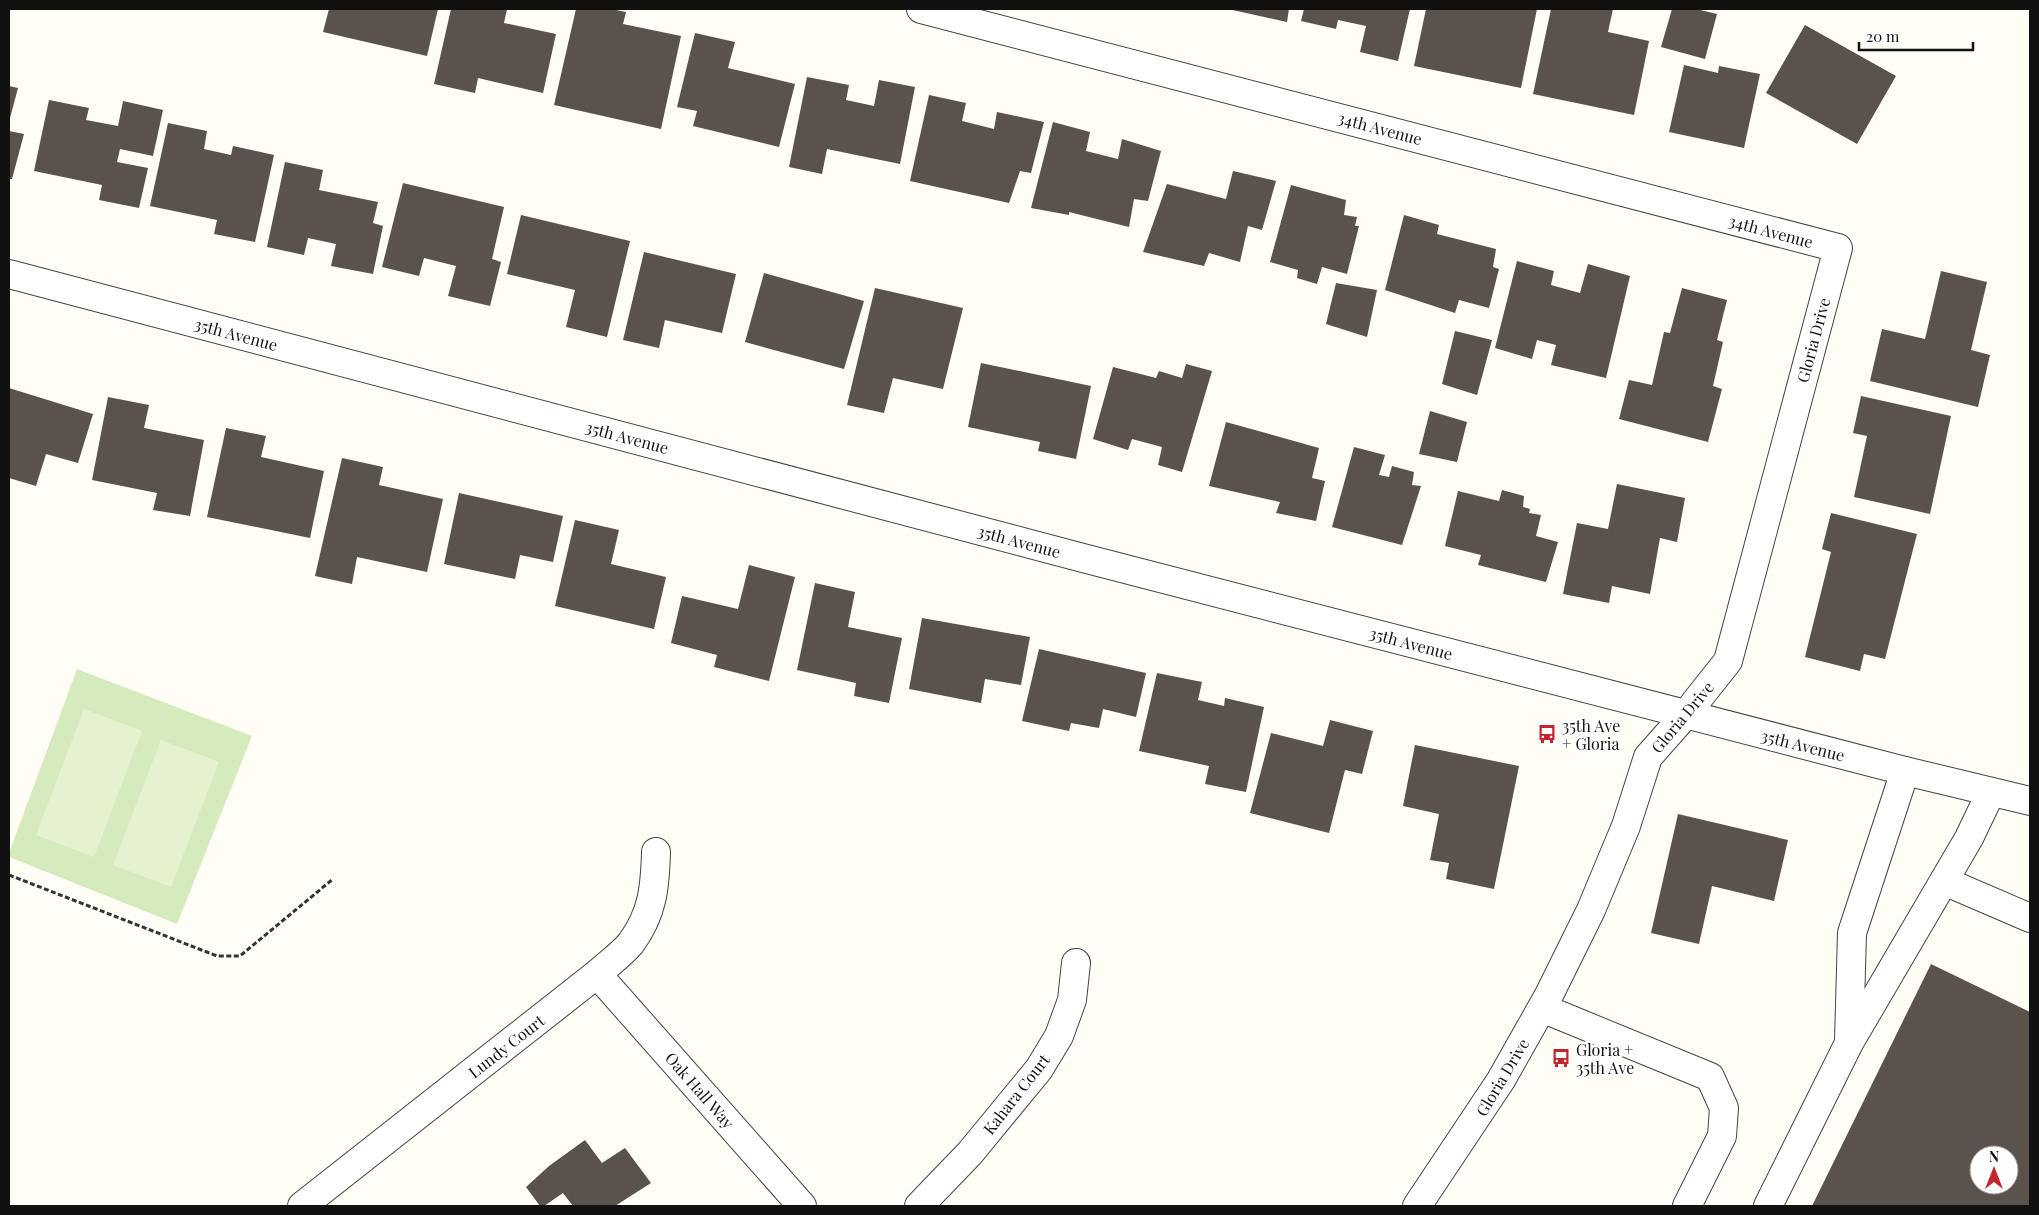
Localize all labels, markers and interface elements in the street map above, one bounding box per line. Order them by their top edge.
scale bar [1859,20,1973,52]
text: 20 m [1866,26,1900,46]
street label: 34th Avenue [1336,107,1424,149]
street label: 34th Avenue [1727,210,1815,252]
street label: Gloria Drive [1792,295,1834,385]
street label: 35th Avenue [192,313,280,355]
street label: 35th Avenue [583,416,671,458]
street label: 35th Avenue [975,520,1063,562]
street label: 35th Avenue [1367,622,1455,664]
street label: Gloria Drive [1646,677,1718,757]
place label: 35th Ave + Gloria [1562,715,1620,754]
bus stop icon: 35th Ave + Gloria [1536,723,1558,745]
street label: 35th Avenue [1759,725,1847,765]
street label: Lundy Court [464,1009,549,1082]
street label: Gloria Drive [1471,1034,1533,1120]
place label: Gloria + 35th Ave [1576,1039,1634,1078]
street label: Oak Hall Way [661,1047,739,1133]
bus stop icon: Gloria + 35th Ave [1550,1047,1572,1069]
street label: Kahara Court [978,1049,1054,1139]
north arrow [1969,1145,2019,1195]
text: N [1989,1147,1999,1166]

